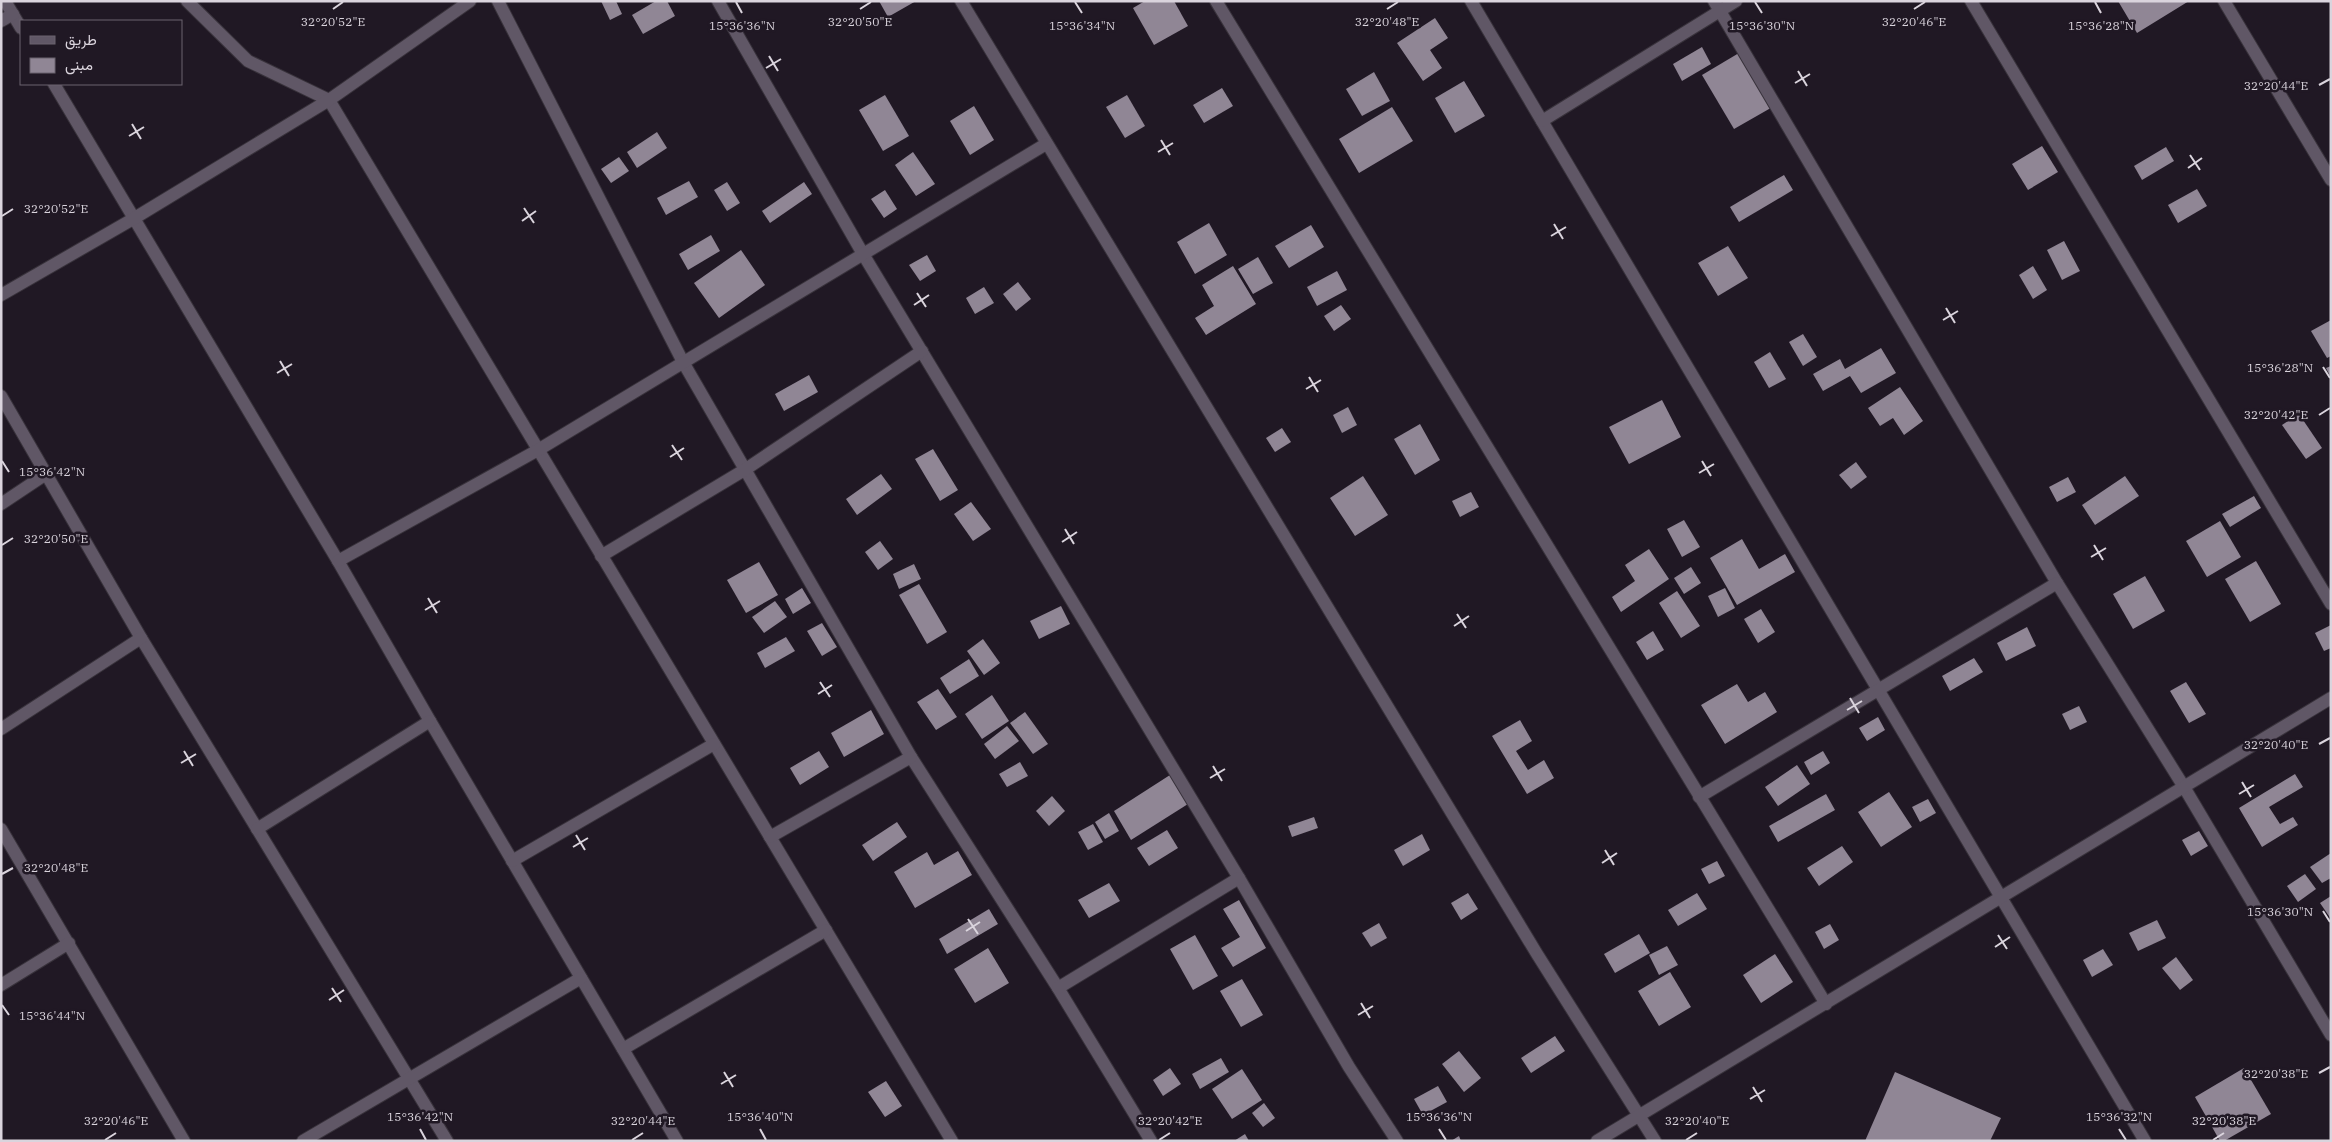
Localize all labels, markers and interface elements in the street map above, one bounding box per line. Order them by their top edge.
text: 32°20'52"E [301,14,365,29]
text: 32°20'50"E [828,14,892,29]
text: 32°20'48"E [1355,14,1419,29]
text: 32°20'46"E [1882,14,1946,29]
text: 15°36'36"N [709,18,775,33]
text: 15°36'34"N [1049,18,1115,33]
text: 15°36'30"N [1729,18,1795,33]
text: 15°36'28"N [2068,18,2134,33]
legend [20,20,182,85]
text: طريق [65,30,97,50]
text: مبنى [65,55,93,75]
text: 32°20'44"E [2244,78,2308,93]
text: 32°20'52"E [24,201,88,216]
text: 15°36'28"N [2247,360,2313,375]
text: 32°20'42"E [2244,407,2308,422]
text: 15°36'42"N [19,464,85,479]
text: 32°20'50"E [24,531,88,546]
text: 32°20'40"E [2244,737,2308,752]
text: 32°20'48"E [24,860,88,875]
text: 15°36'30"N [2247,904,2313,919]
text: 15°36'44"N [19,1008,85,1023]
text: 32°20'38"E [2244,1066,2308,1081]
text: 15°36'42"N [387,1109,453,1124]
text: 15°36'40"N [727,1109,793,1124]
text: 15°36'36"N [1406,1109,1472,1124]
text: 15°36'32"N [2086,1109,2152,1124]
text: 32°20'46"E [84,1113,148,1128]
text: 32°20'44"E [611,1113,675,1128]
text: 32°20'42"E [1138,1113,1202,1128]
text: 32°20'40"E [1665,1113,1729,1128]
text: 32°20'38"E [2192,1113,2256,1128]

